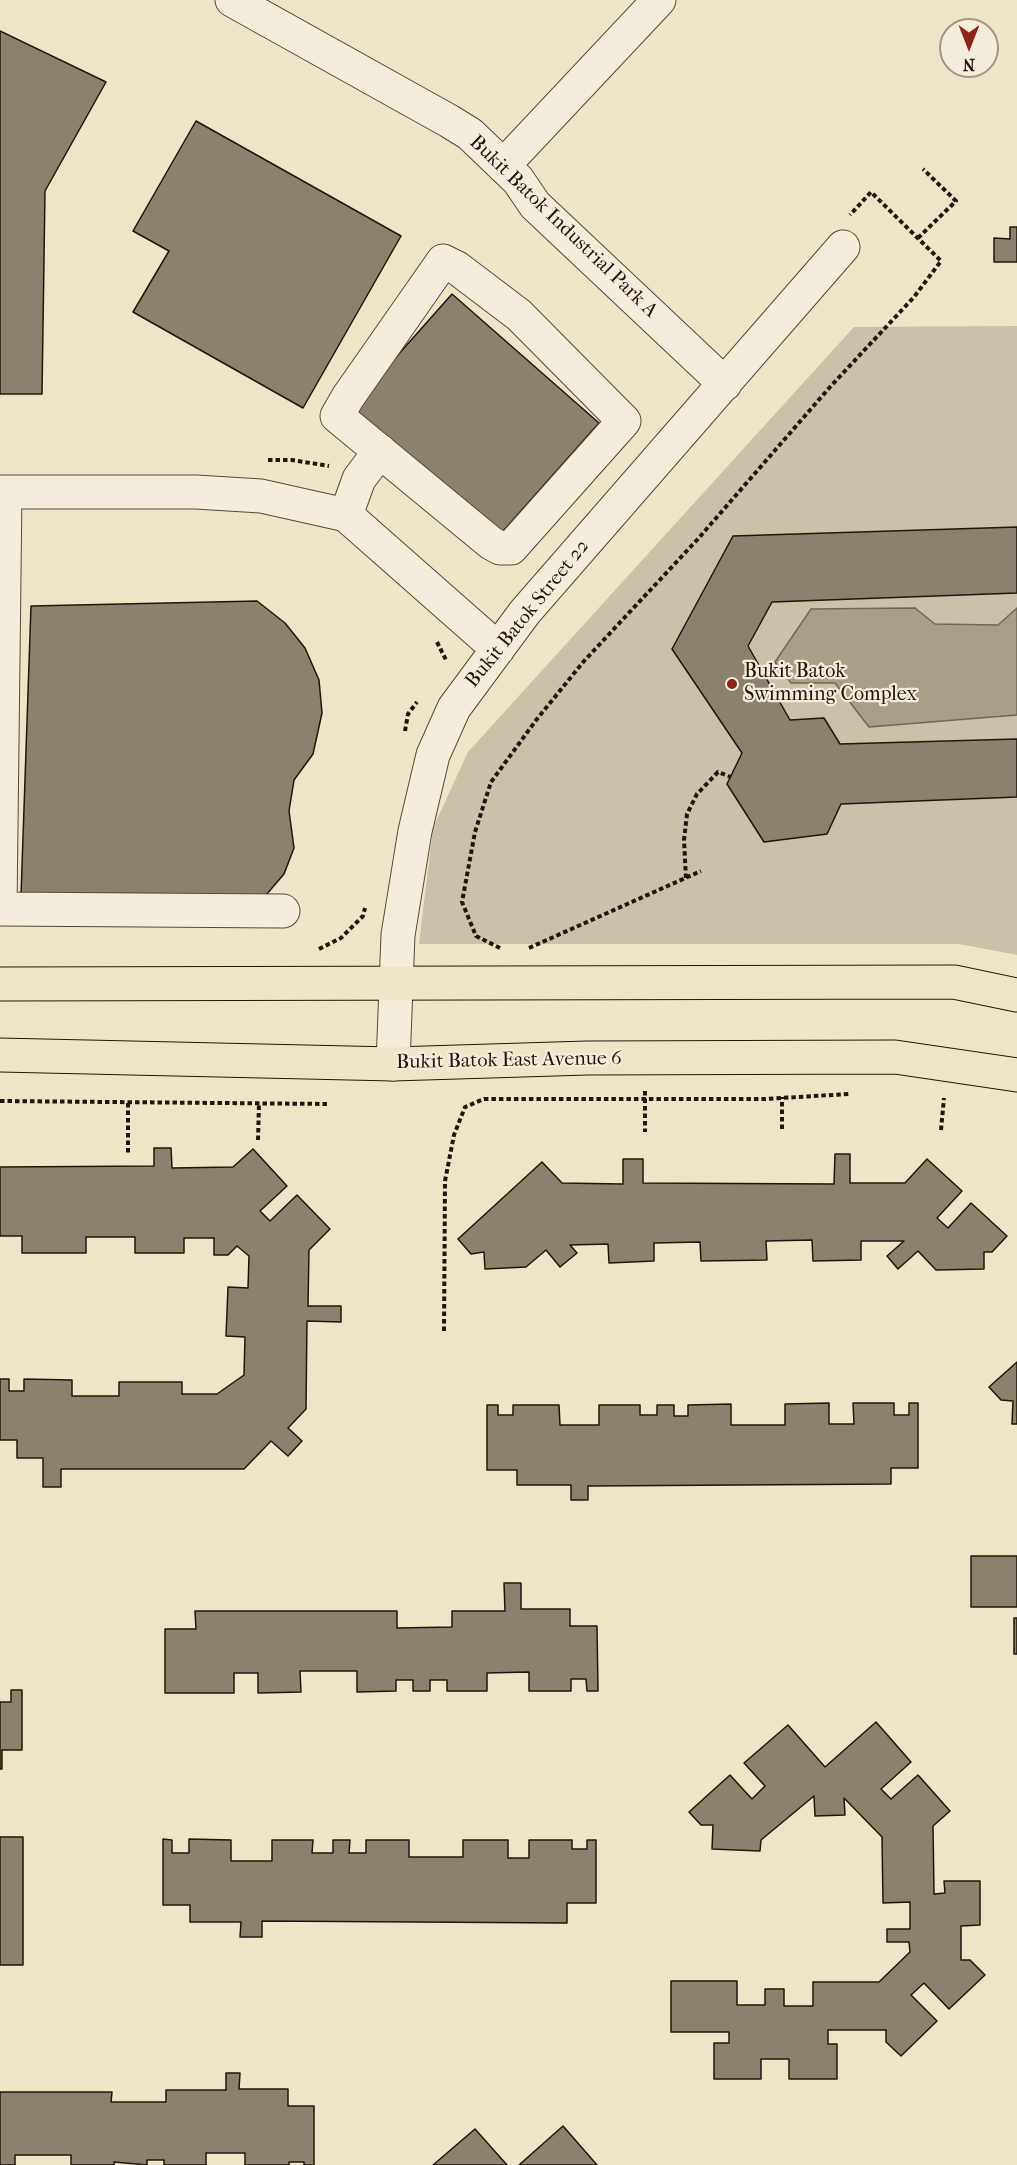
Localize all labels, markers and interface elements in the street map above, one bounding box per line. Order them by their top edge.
north arrow [939,18,999,78]
text: N [963,55,975,74]
street label: Bukit Batok Industrial Park A [464,131,662,323]
street label: Bukit Batok Street 22 [461,535,595,693]
place label: Bukit Batok Swimming Complex [744,660,917,707]
marker: Bukit Batok Swimming Complex [725,677,739,691]
street label: Bukit Batok East Avenue 6 [396,1047,622,1075]

